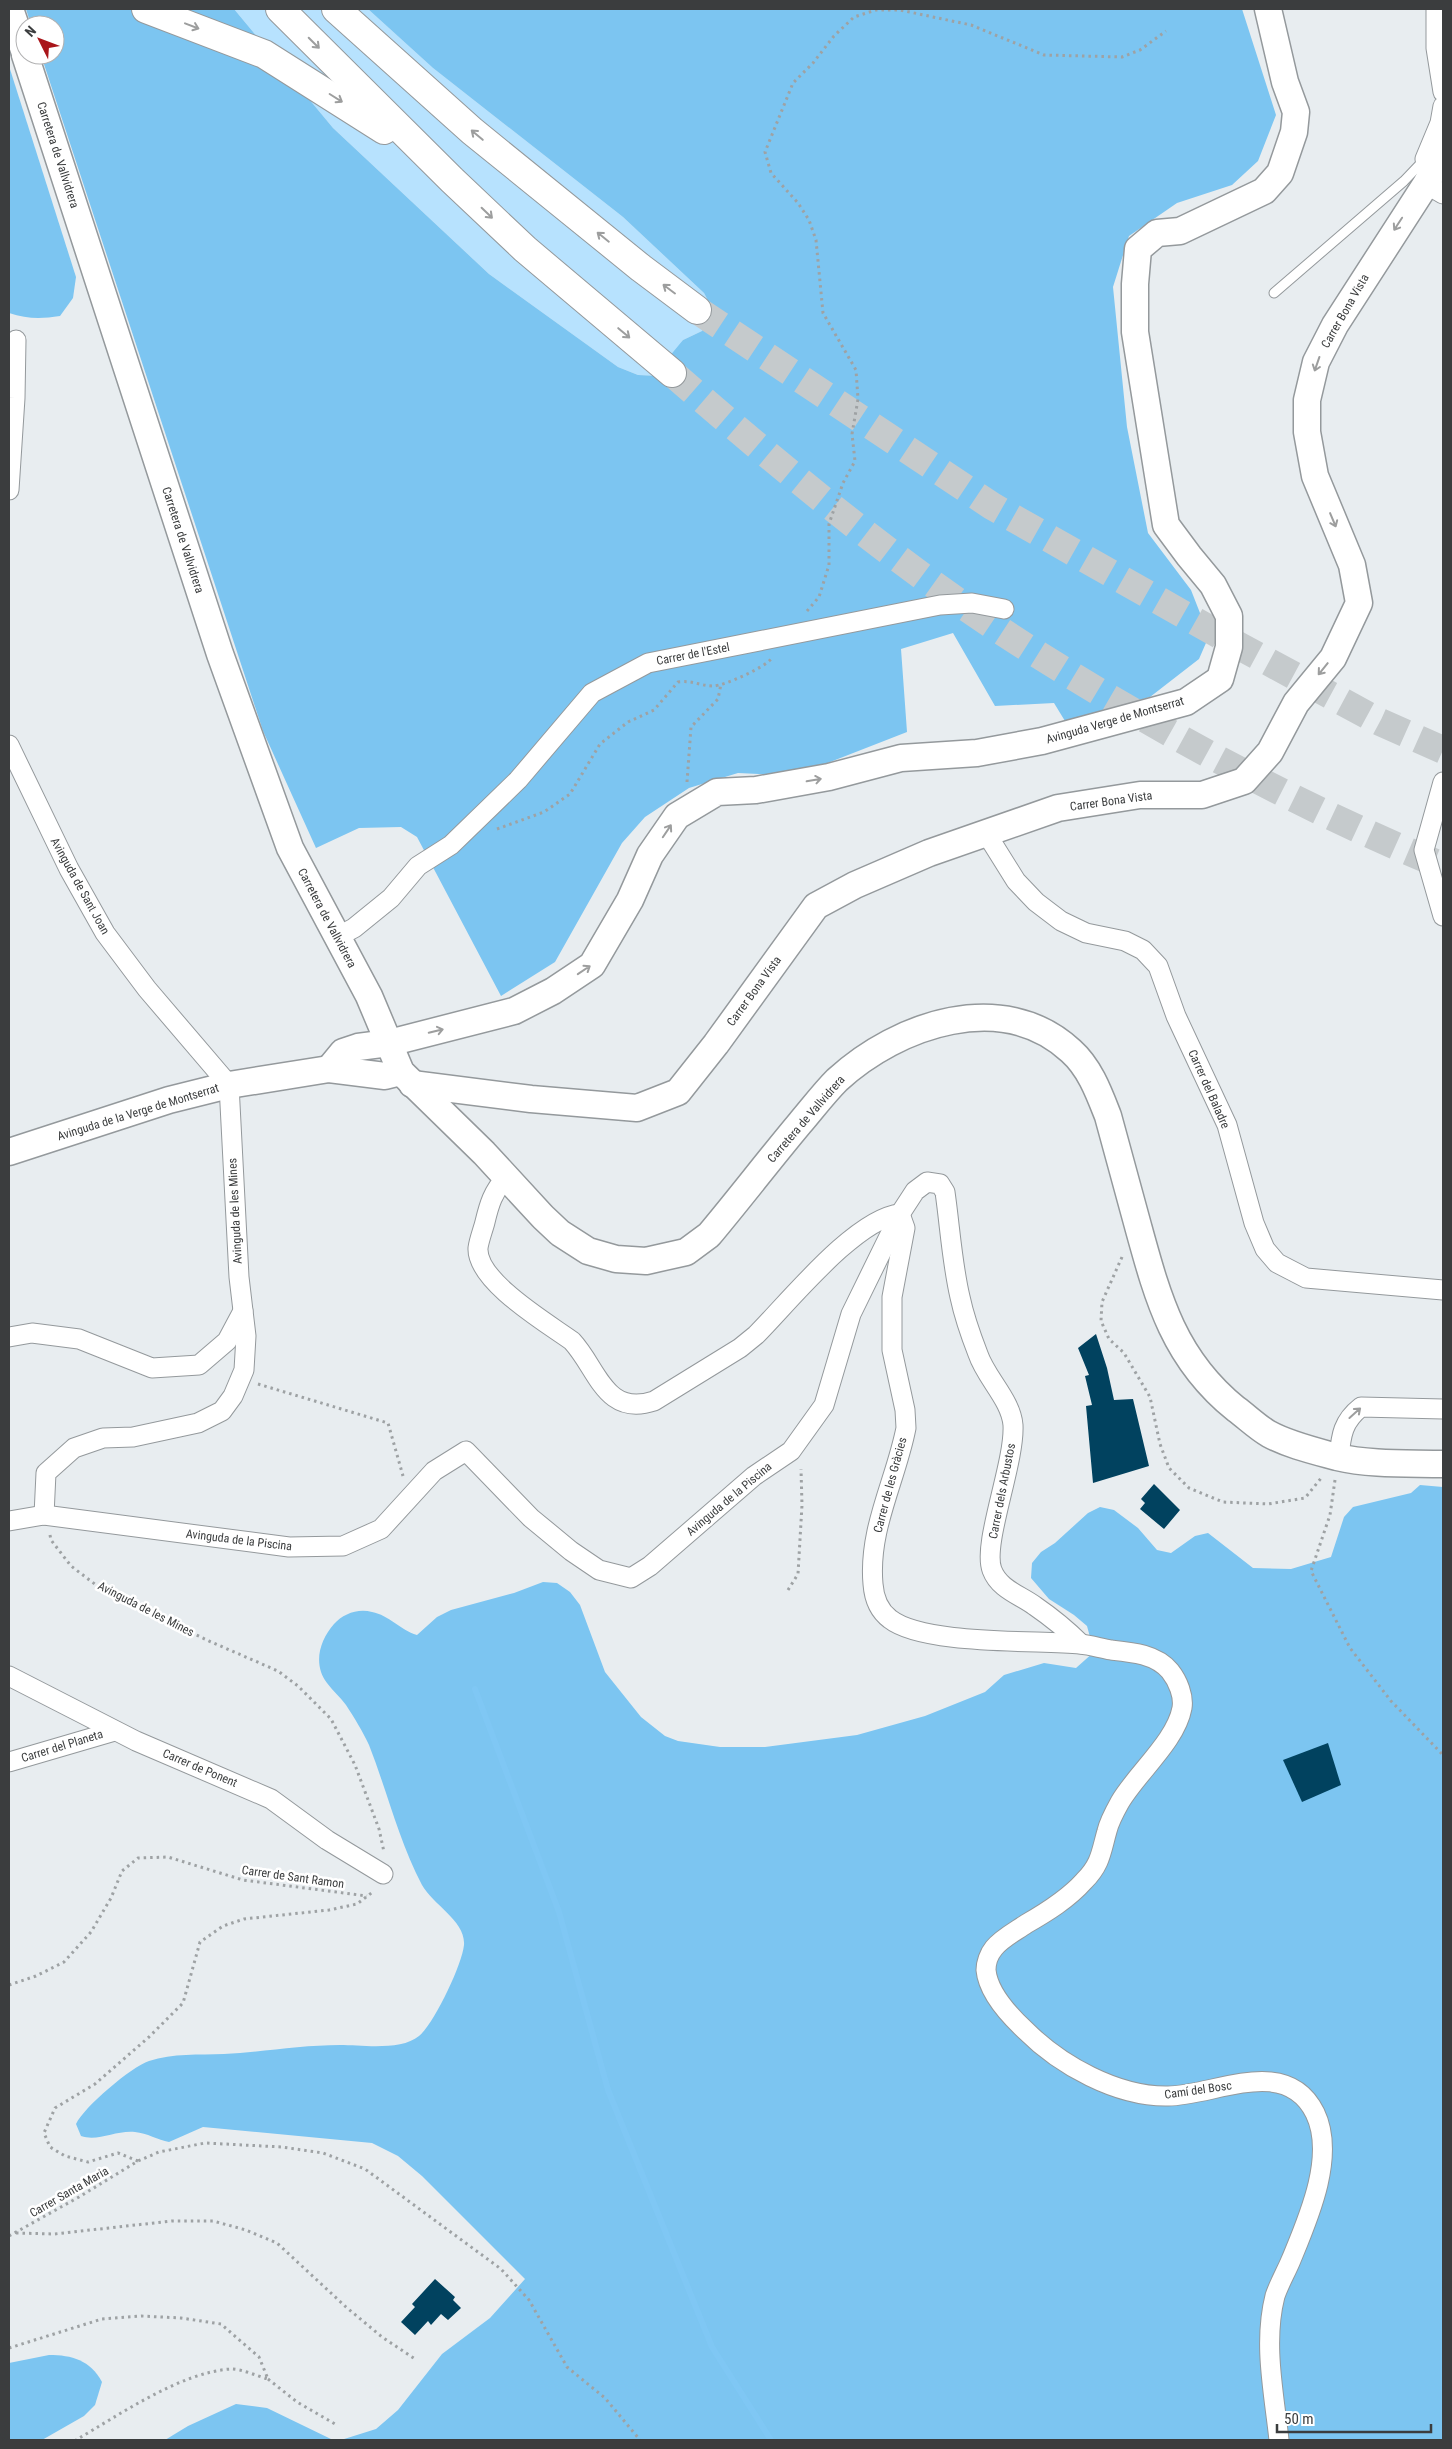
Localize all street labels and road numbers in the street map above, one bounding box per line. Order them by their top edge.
street label: Carretera de Vallvidrera [34,100,82,210]
street label: Carrer Bona Vista [1318,271,1372,350]
street label: Carretera de Vallvidrera [159,485,207,595]
street label: Carrer de l'Estel [655,640,731,668]
street label: Avinguda Verge de Montserrat [1044,693,1186,746]
street label: Carrer Bona Vista [1069,788,1153,814]
street label: Avinguda de Sant Joan [48,835,112,937]
street label: Carretera de Vallvidrera [295,866,359,970]
street label: Carrer Bona Vista [724,953,784,1029]
street label: Carrer del Baladre [1185,1047,1233,1131]
street label: Carretera de Vallvidrera [764,1072,848,1165]
street label: Avinguda de la Verge de Montserrat [55,1081,221,1143]
street label: Avinguda de les Mines [225,1158,245,1264]
street label: Carrer de les Gràcies [871,1436,909,1534]
street label: Carrer dels Arbustos [986,1442,1018,1540]
street label: Avinguda de la Piscina [684,1459,775,1539]
street label: Avinguda de la Piscina [185,1527,293,1553]
street label: Avinguda de les Mines [96,1579,196,1639]
street label: Carrer del Planeta [19,1727,105,1765]
street label: Carrer de Ponent [161,1746,240,1790]
street label: Carrer de Sant Ramon [241,1863,345,1891]
street label: Camí del Bosc [1163,2078,1233,2102]
street label: Carrer Santa Maria [27,2164,111,2220]

